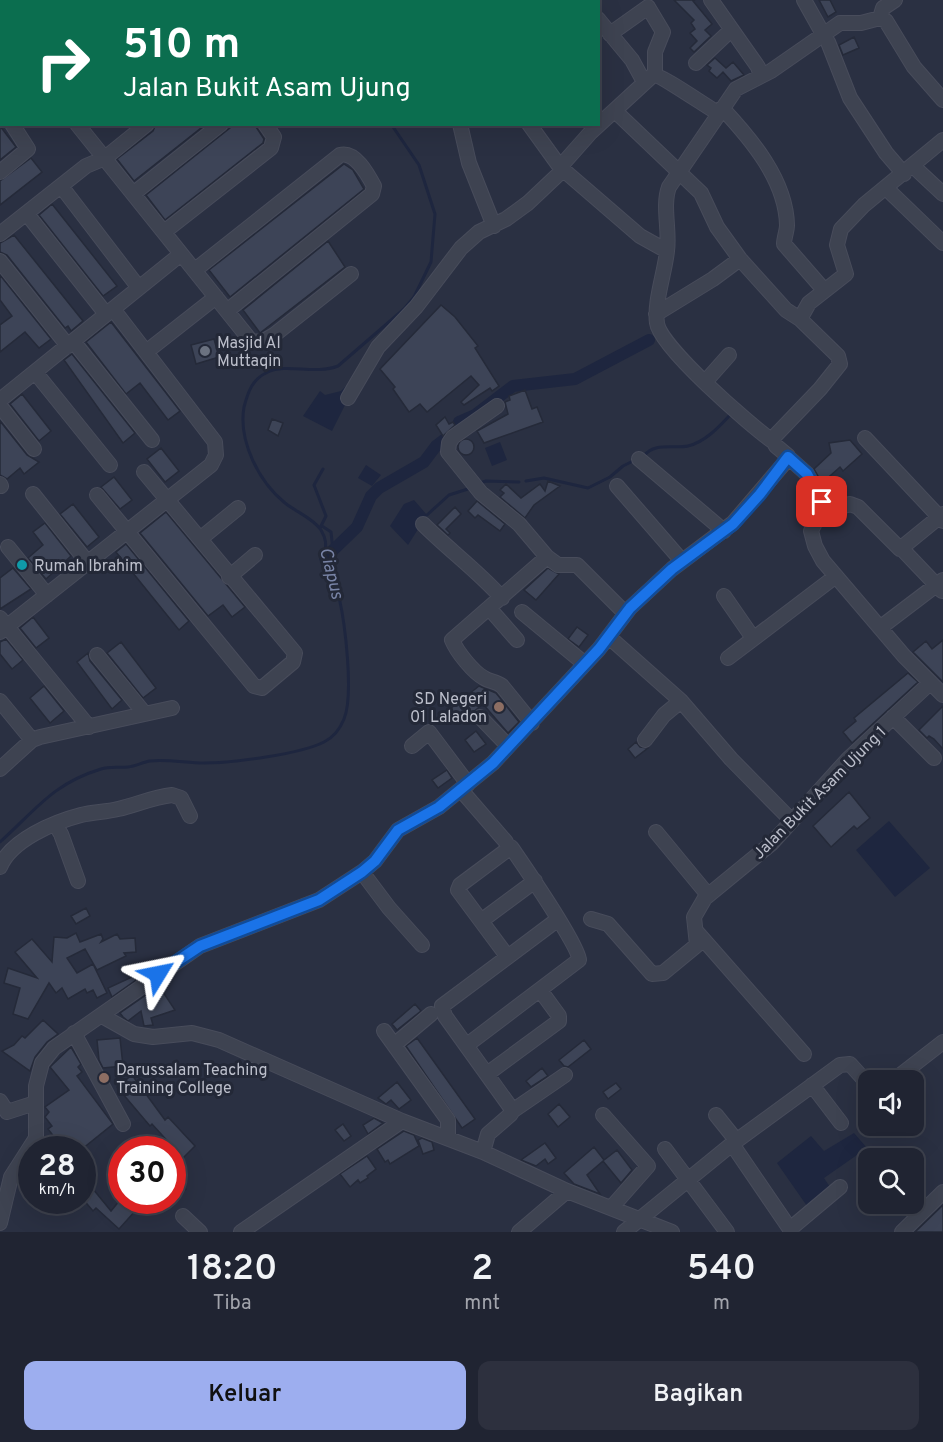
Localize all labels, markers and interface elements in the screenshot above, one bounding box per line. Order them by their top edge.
text: 510 m [123,20,240,73]
icon: right [24,24,102,102]
text: Jalan Bukit Asam Ujung [123,72,411,106]
place label: Masjid Al Muttaqin [217,334,281,372]
marker: Masjid Al Muttaqin [198,344,212,358]
pin [796,476,847,527]
icon: arrive [805,485,838,518]
water label: Ciapus [313,545,348,603]
place label: Rumah Ibrahim [34,557,143,577]
marker: Rumah Ibrahim [15,558,29,572]
place label: SD Negeri 01 Laladon [410,690,487,728]
marker: SD Negeri 01 Laladon [492,700,506,714]
street label: Jalan Bukit Asam Ujung 1 [750,723,891,864]
position arrow [126,942,190,1006]
place label: Darussalam Teaching Training College [116,1061,267,1099]
map controls [858,1070,924,1214]
button: sound [858,1070,924,1136]
marker: Darussalam Teaching Training College [97,1071,111,1085]
speed limit sign: 30 [108,1136,186,1214]
button: search [858,1148,924,1214]
text: 28 [38,1149,76,1186]
text: km/h [39,1181,75,1200]
text: 18:20 [187,1247,277,1293]
text: 2 [471,1247,493,1293]
text: 540 [687,1247,756,1293]
text: Tiba [213,1291,252,1317]
text: mnt [464,1291,500,1317]
text: m [713,1291,730,1317]
button: Keluar [24,1361,466,1430]
button: Bagikan [478,1361,919,1430]

